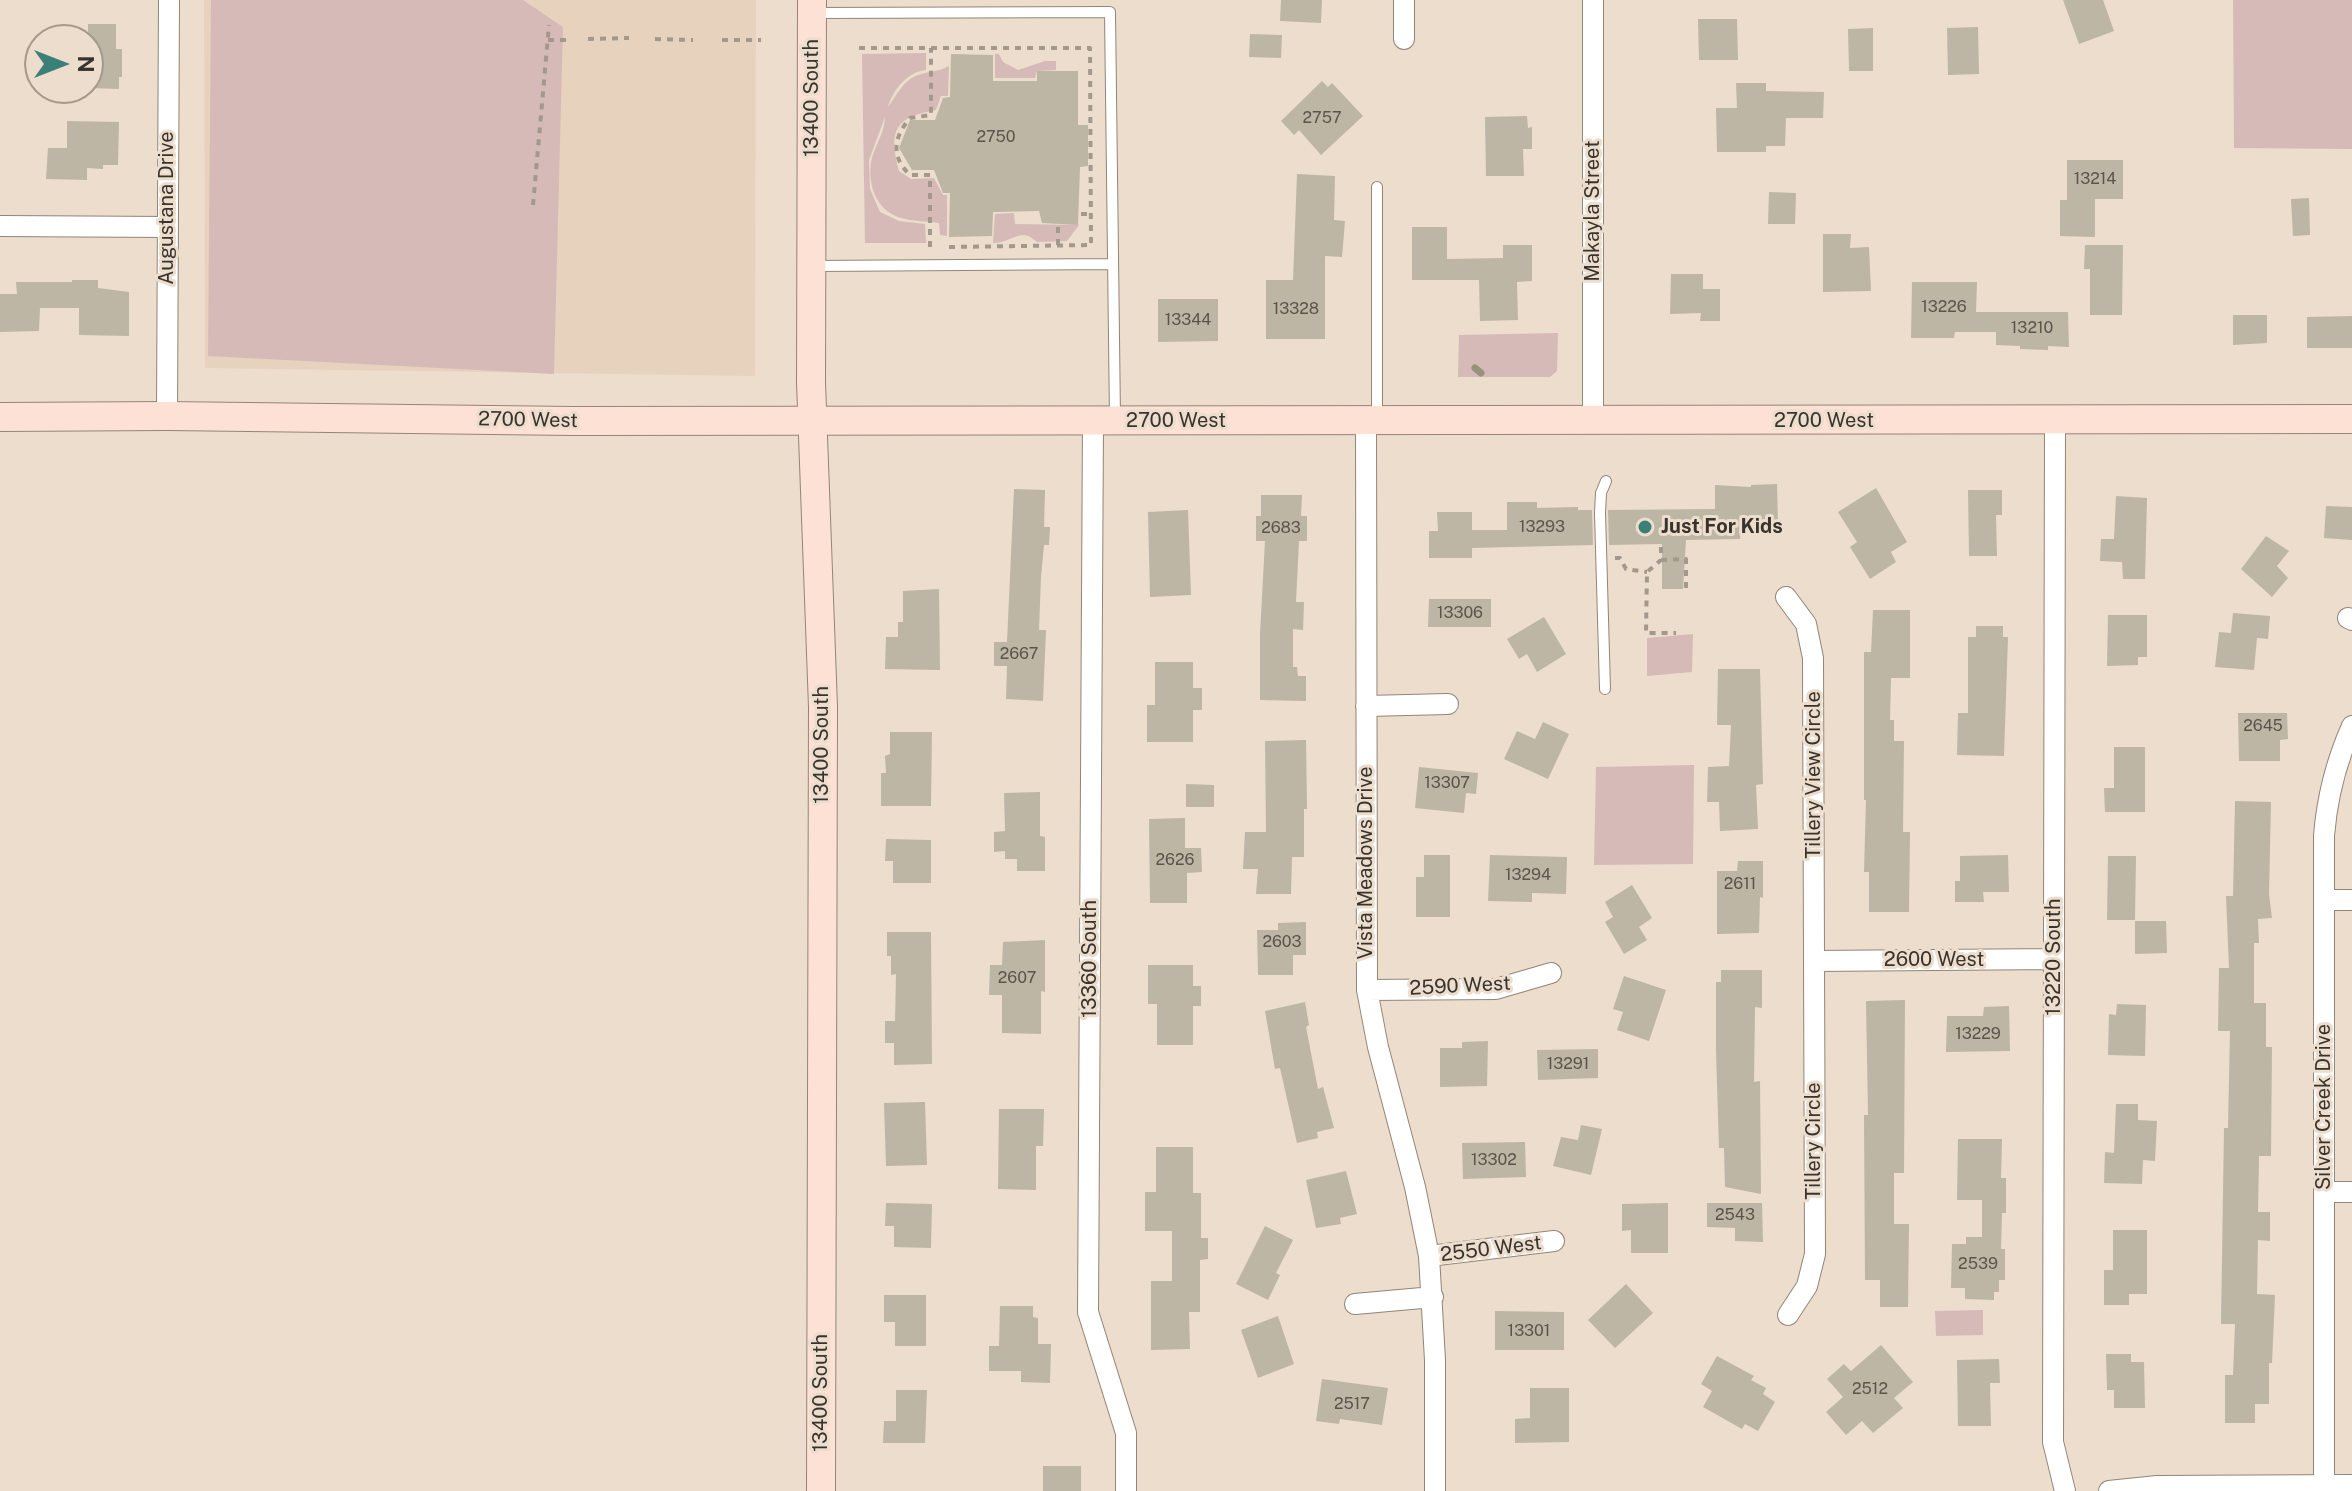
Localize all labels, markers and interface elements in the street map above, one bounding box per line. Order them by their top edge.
north arrow [24,24,104,104]
street label: 13400 South [800,39,824,157]
text: N [73,55,99,73]
house number: 2757 [1303,108,1341,128]
house number: 2750 [976,127,1016,147]
street label: Augustana Drive [155,131,179,285]
street label: Makayla Street [1581,140,1605,282]
house number: 13214 [2074,169,2116,189]
house number: 13226 [1921,297,1967,317]
house number: 13328 [1273,299,1319,319]
house number: 13344 [1165,310,1211,330]
house number: 13210 [2011,318,2053,338]
street label: 2700 West [478,407,578,433]
street label: 2700 West [1126,409,1226,433]
street label: 2700 West [1774,409,1874,433]
place label: Just For Kids [1661,515,1783,539]
house number: 13293 [1519,517,1565,537]
house number: 2683 [1261,518,1301,538]
marker: Just For Kids [1636,518,1654,536]
house number: 13306 [1437,603,1483,623]
house number: 2667 [1000,644,1038,664]
street label: 13400 South [810,686,834,804]
street label: Tillery View Circle [1802,691,1826,859]
house number: 2645 [2243,716,2283,736]
street label: Vista Meadows Drive [1354,766,1378,960]
house number: 13307 [1424,773,1470,793]
house number: 2626 [1156,850,1194,870]
house number: 13294 [1505,865,1551,885]
house number: 2611 [1724,874,1756,894]
street label: 13220 South [2042,898,2066,1016]
street label: 13360 South [1078,900,1102,1018]
house number: 2603 [1262,932,1302,952]
street label: 2600 West [1884,948,1984,972]
house number: 2607 [998,968,1036,988]
street label: 2590 West [1409,971,1511,1001]
house number: 13229 [1955,1024,2001,1044]
street label: Silver Creek Drive [2312,1024,2336,1190]
house number: 13291 [1547,1054,1589,1074]
street label: Tillery Circle [1802,1082,1826,1200]
house number: 13302 [1471,1150,1517,1170]
house number: 2543 [1715,1205,1755,1225]
street label: 2550 West [1439,1231,1543,1267]
house number: 2539 [1958,1254,1998,1274]
house number: 13301 [1508,1321,1550,1341]
street label: 13400 South [809,1334,833,1452]
house number: 2512 [1852,1379,1888,1399]
house number: 2517 [1334,1394,1370,1414]

